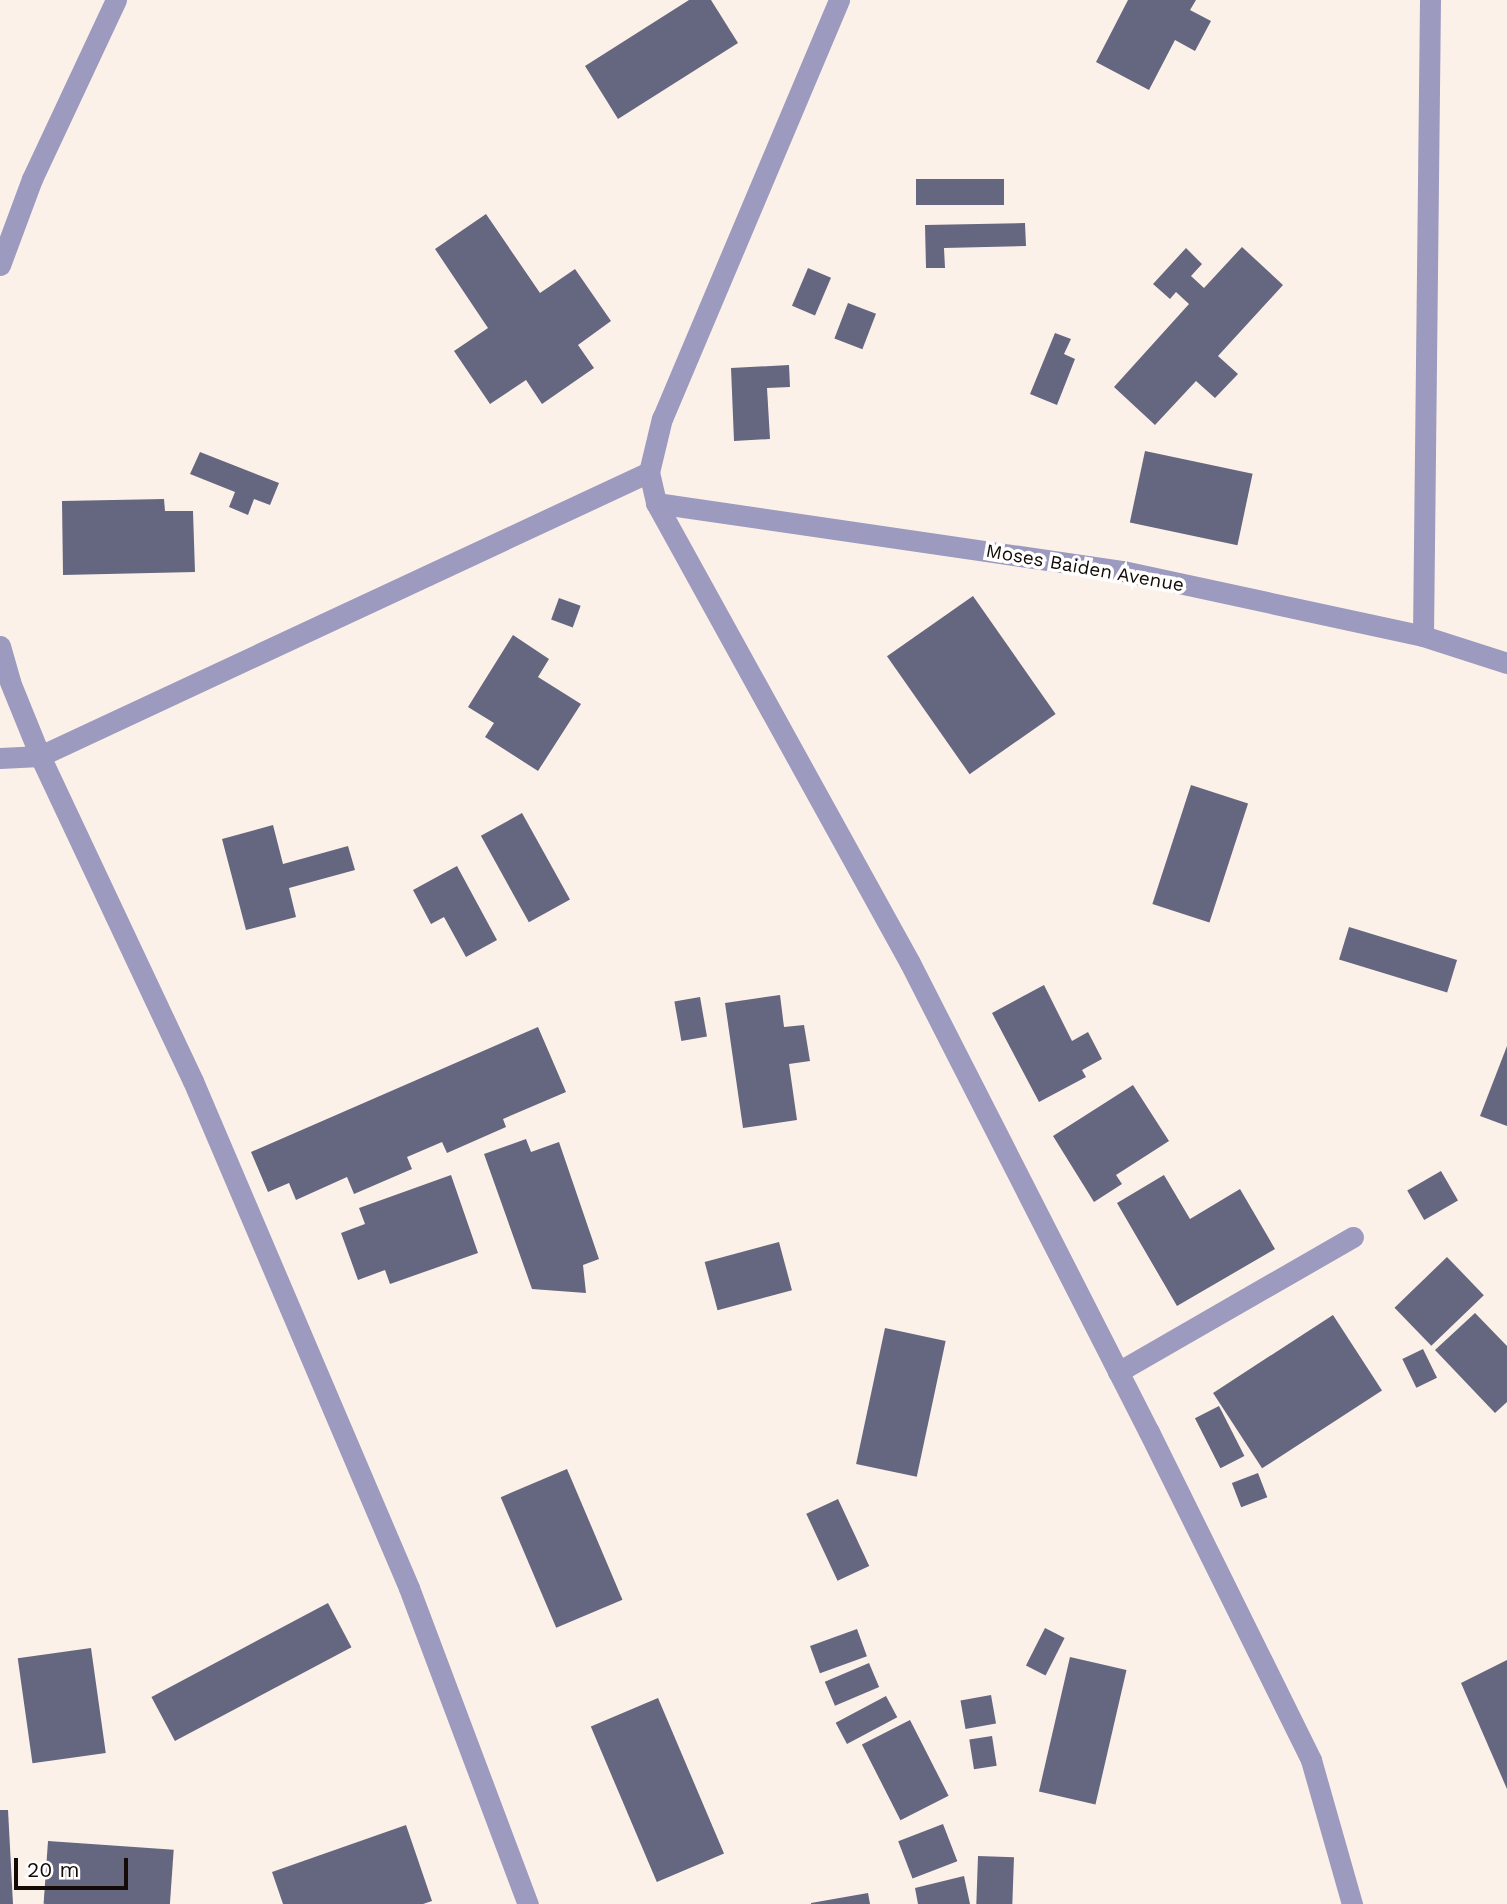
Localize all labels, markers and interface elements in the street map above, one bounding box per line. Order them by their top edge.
street label: Moses Baiden Avenue [984,539,1186,597]
scale bar [18,1844,131,1888]
text: 20 m [27,1857,79,1882]

